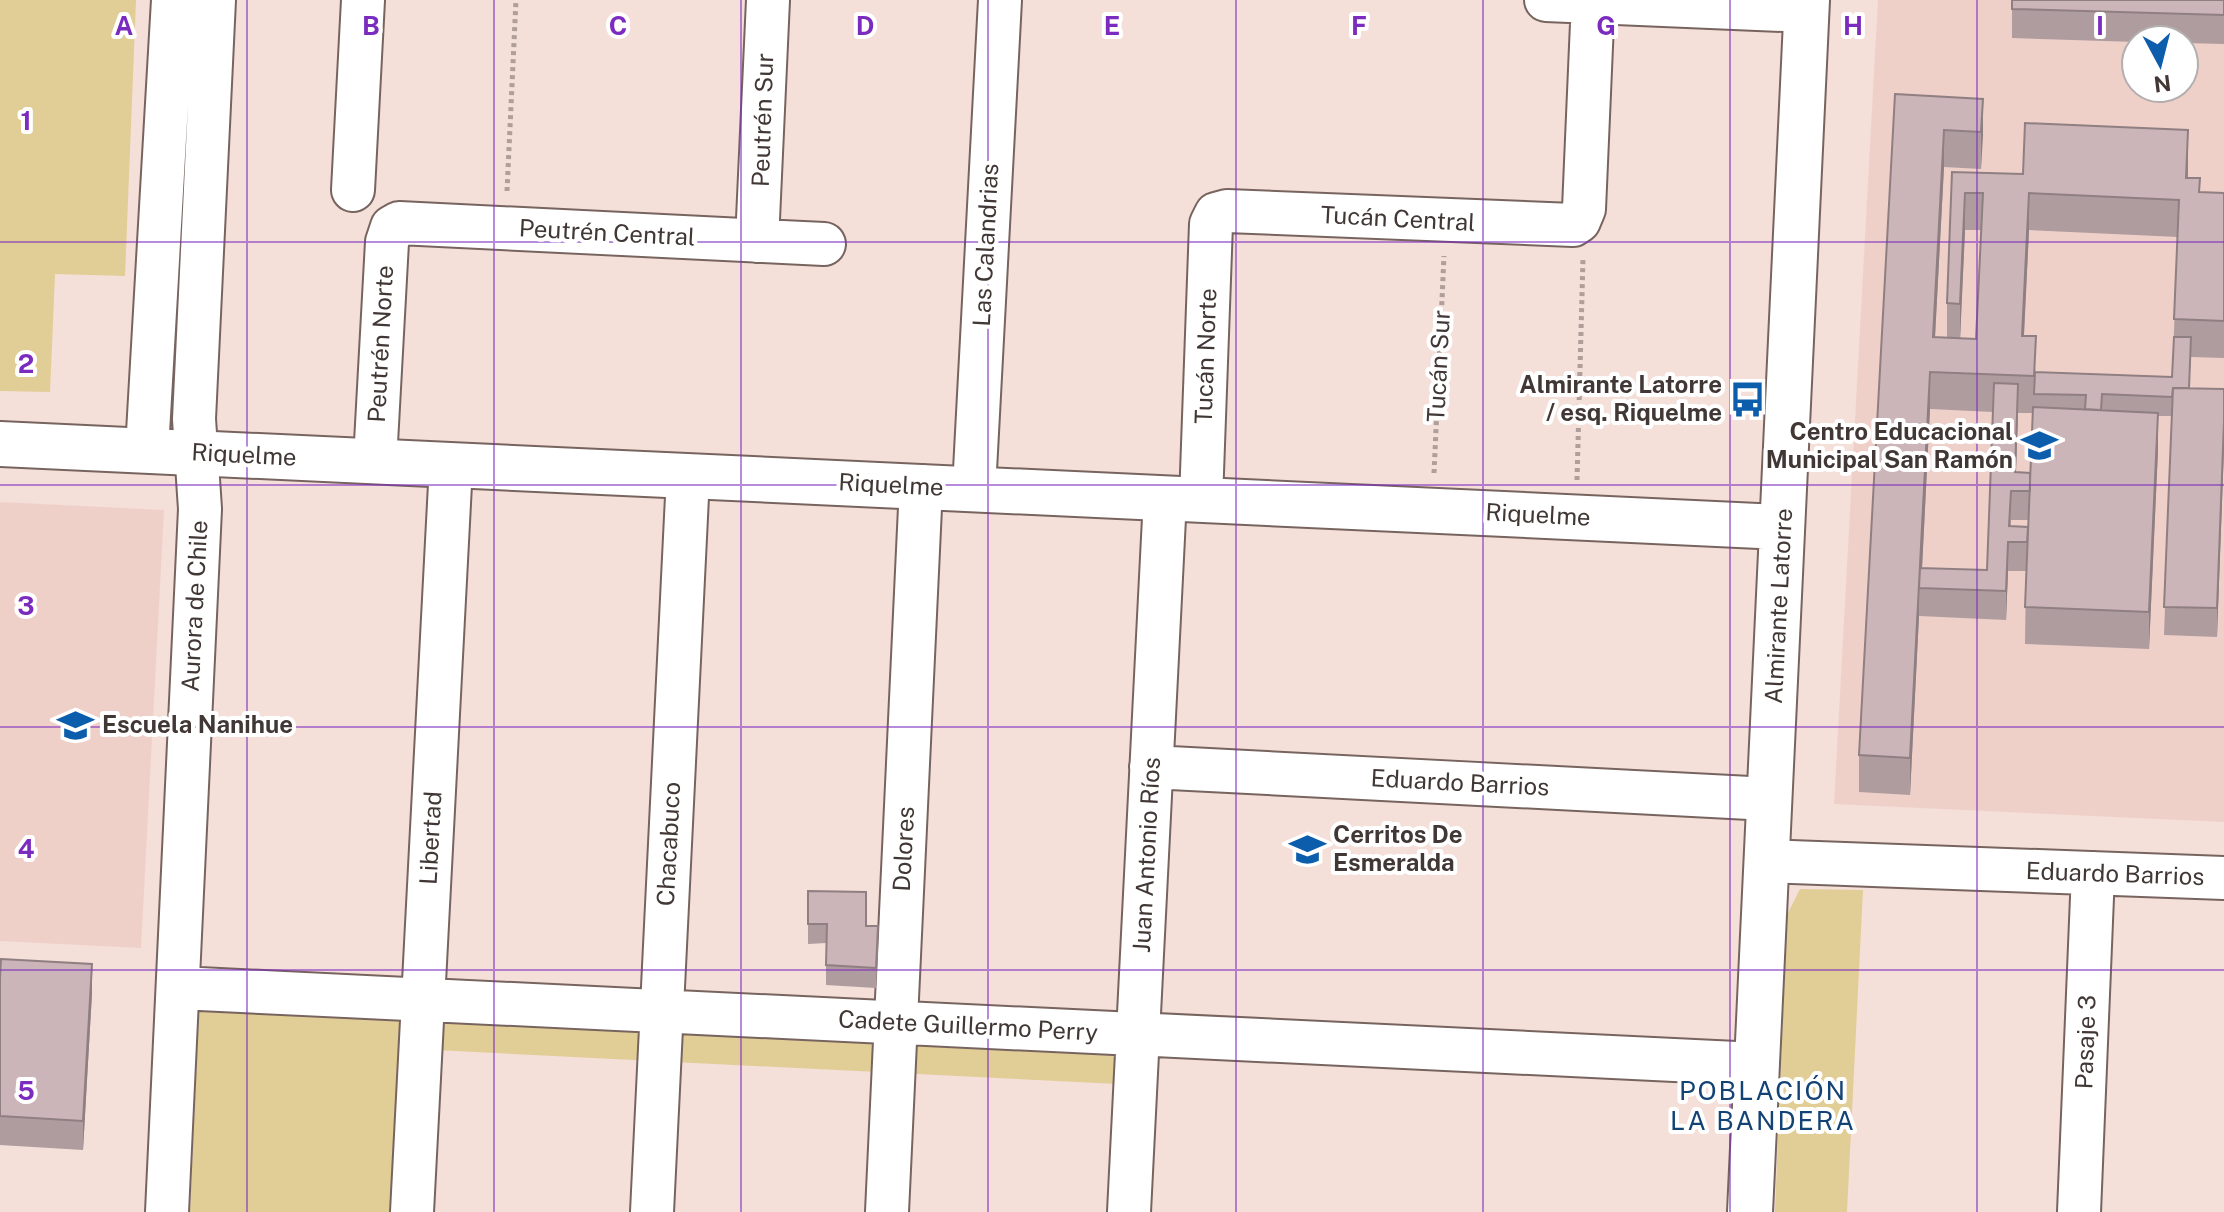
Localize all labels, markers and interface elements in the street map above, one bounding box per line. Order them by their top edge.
text: A [115,10,134,41]
text: B [362,10,380,41]
text: C [609,10,627,41]
text: D [856,10,874,41]
text: E [1104,10,1120,41]
text: F [1351,10,1367,41]
text: G [1596,10,1616,41]
text: H [1843,10,1863,41]
text: I [2096,10,2104,41]
north arrow [2120,24,2200,104]
street label: Peutrén Sur [746,53,778,187]
text: N [2152,70,2173,98]
text: 1 [20,105,32,136]
street label: Las Calandrias [967,163,1003,327]
street label: Tucán Central [1320,200,1476,236]
street label: Peutrén Central [518,213,696,251]
street label: Peutrén Norte [362,265,398,423]
street label: Tucán Norte [1189,288,1221,424]
street label: Tucán Sur [1421,309,1455,423]
text: 2 [18,348,34,379]
place label: Almirante Latorre / esq. Riquelme [1519,370,1722,426]
bus stop icon: Almirante Latorre / esq. Riquelme [1729,380,1767,418]
place label: Centro Educacional Municipal San Ramón [1766,417,2013,473]
school or university icon: Centro Educacional Municipal San Ramón [2020,427,2058,465]
street label: Riquelme [191,437,297,471]
street label: Riquelme [838,467,944,501]
street label: Riquelme [1485,497,1591,531]
street label: Almirante Latorre [1759,507,1797,704]
street label: Aurora de Chile [176,519,212,692]
text: 3 [17,590,35,621]
school or university icon: Escuela Nanihue [57,706,95,744]
place label: Escuela Nanihue [102,710,293,738]
street label: Juan Antonio Ríos [1127,756,1165,953]
street label: Eduardo Barrios [1370,763,1550,801]
street label: Chacabuco [651,781,685,907]
street label: Libertad [414,790,446,885]
street label: Dolores [887,806,919,892]
place label: Cerritos De Esmeralda [1333,820,1463,876]
school or university icon: Cerritos De Esmeralda [1288,830,1326,868]
text: 4 [17,833,35,864]
street label: Eduardo Barrios [2025,856,2205,890]
street label: Pasaje 3 [2069,994,2101,1090]
street label: Cadete Guillermo Perry [837,1004,1099,1046]
text: 5 [17,1075,35,1106]
district label: POBLACIÓN LA BANDERA [1670,1075,1856,1136]

